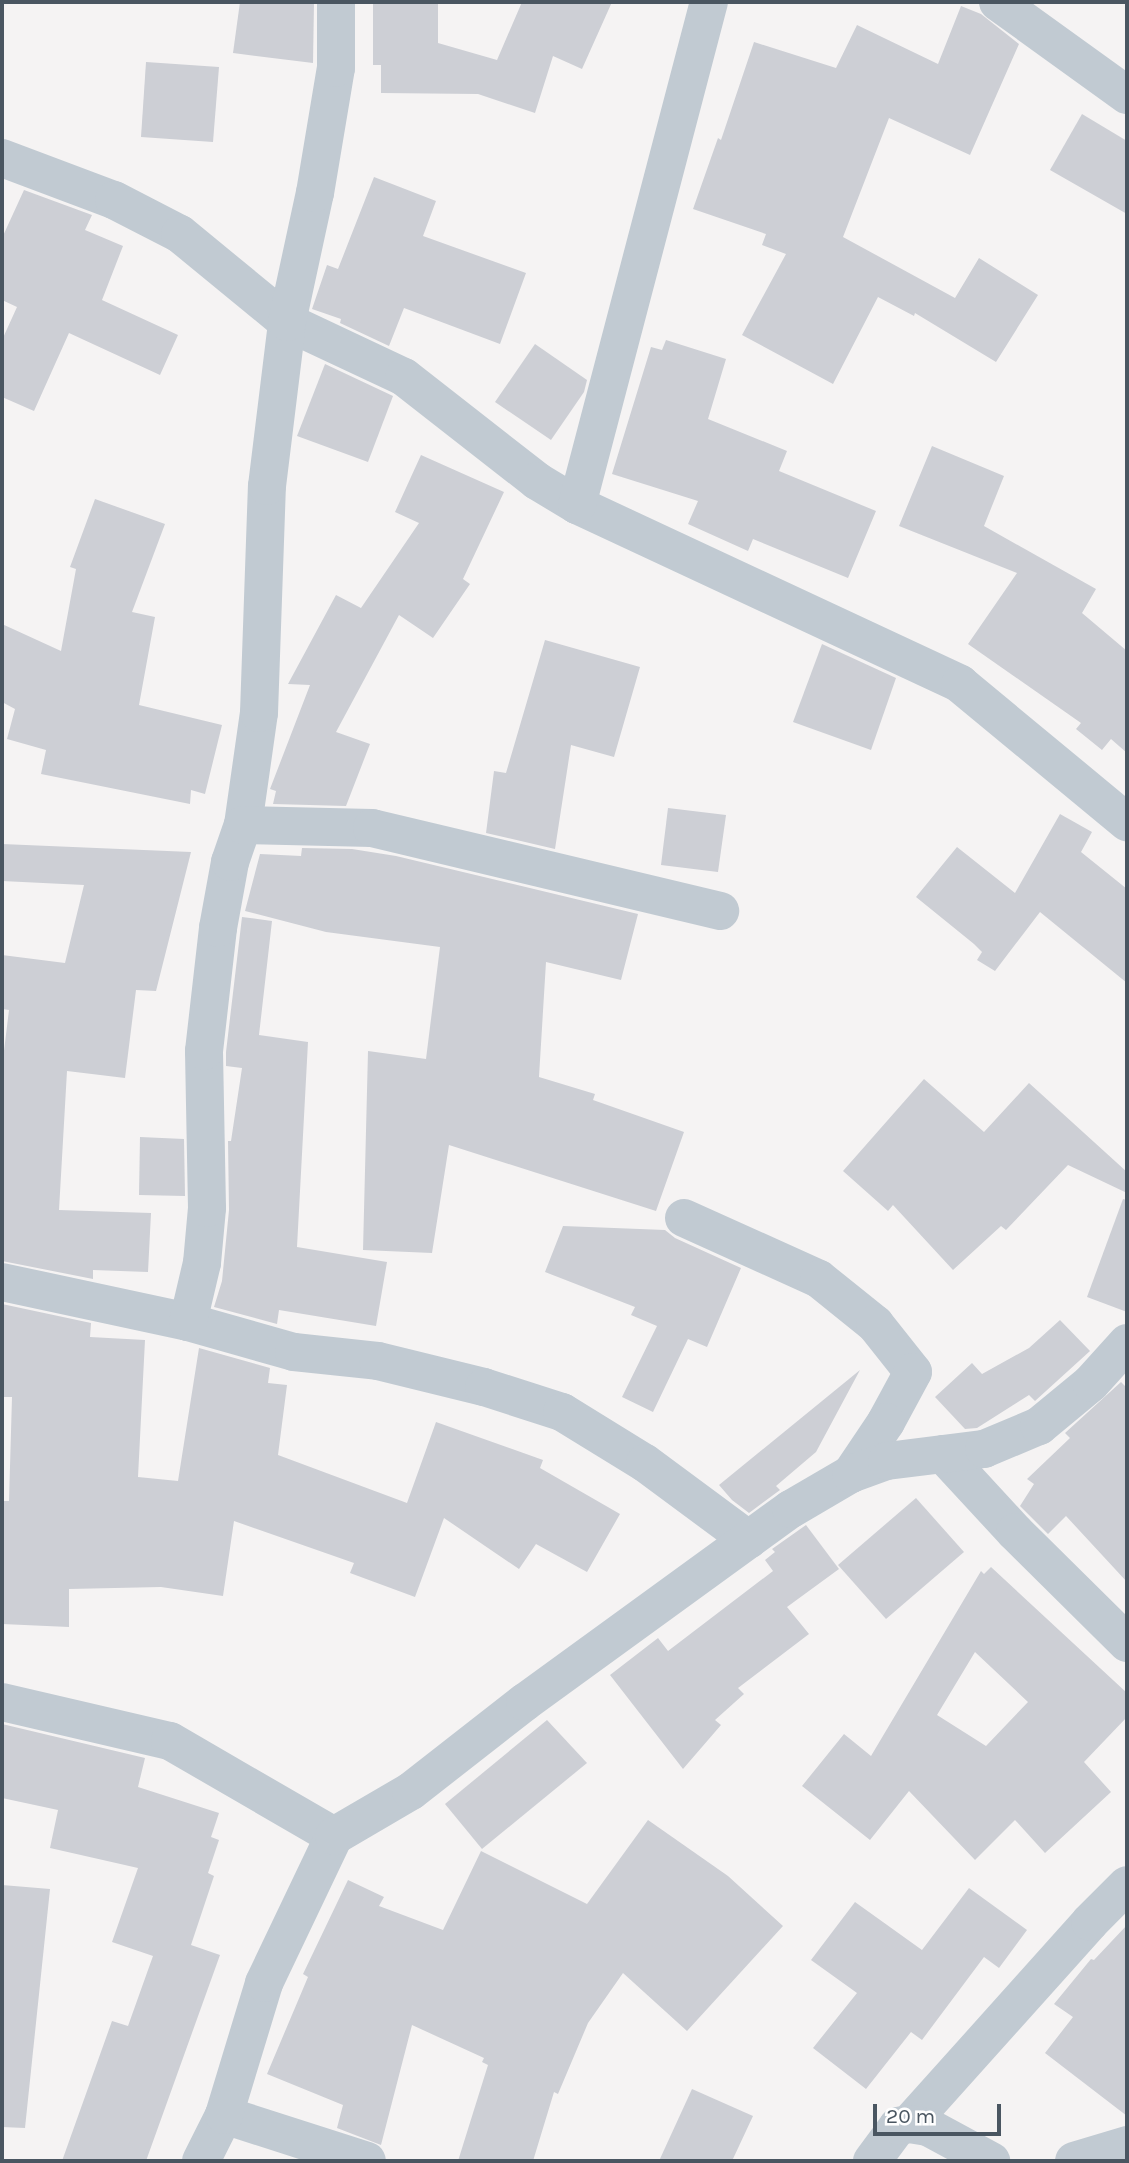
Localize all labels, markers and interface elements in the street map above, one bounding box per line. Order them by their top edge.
scale bar [877,2090,1005,2134]
text: 20 m [886,2104,935,2128]

